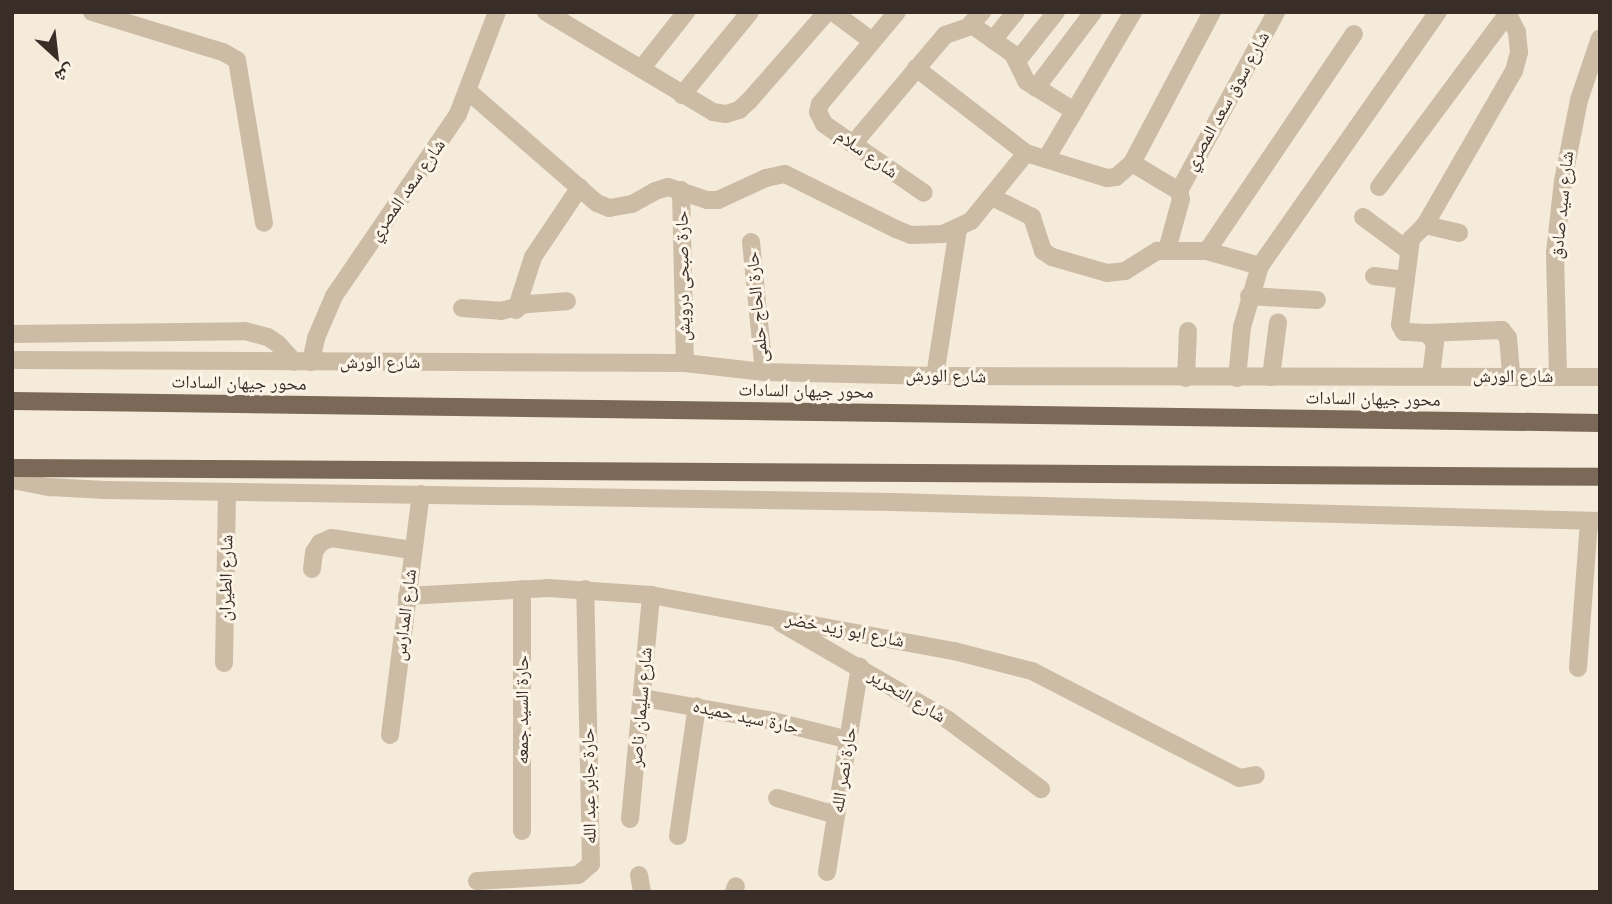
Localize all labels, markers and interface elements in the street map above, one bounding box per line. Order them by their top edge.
north arrow [21,21,91,91]
street label: شارع سوق سعد المصري [1180,28,1274,174]
text: ش [51,59,80,90]
street label: شارع سلام [832,125,902,183]
street label: شارع سعد المصري [364,135,450,245]
street label: شارع سيد صادق [1546,150,1578,260]
street label: حارة صبحى درويش [671,210,695,342]
street label: حارة الحاج حلمى [741,251,773,363]
street label: شارع الورش [340,351,420,373]
street label: شارع الورش [906,364,986,388]
street label: شارع الورش [1473,365,1553,387]
street label: محور جيهان السادات [171,371,307,395]
street label: محور جيهان السادات [738,379,874,403]
street label: محور جيهان السادات [1305,387,1441,411]
street label: شارع الطيران [214,534,238,622]
street label: شارع المدارس [389,568,421,662]
street label: شارع ابو زيد خضر [784,608,906,652]
street label: شارع سليمان ناصر [625,646,657,768]
street label: حارة السيد جمعه [511,655,533,765]
street label: شارع التحرير [864,665,950,727]
street label: حارة سيد حميده [691,695,801,739]
street label: حارة نصر الله [827,726,861,814]
street label: حارة جابر عبد الله [577,728,601,844]

